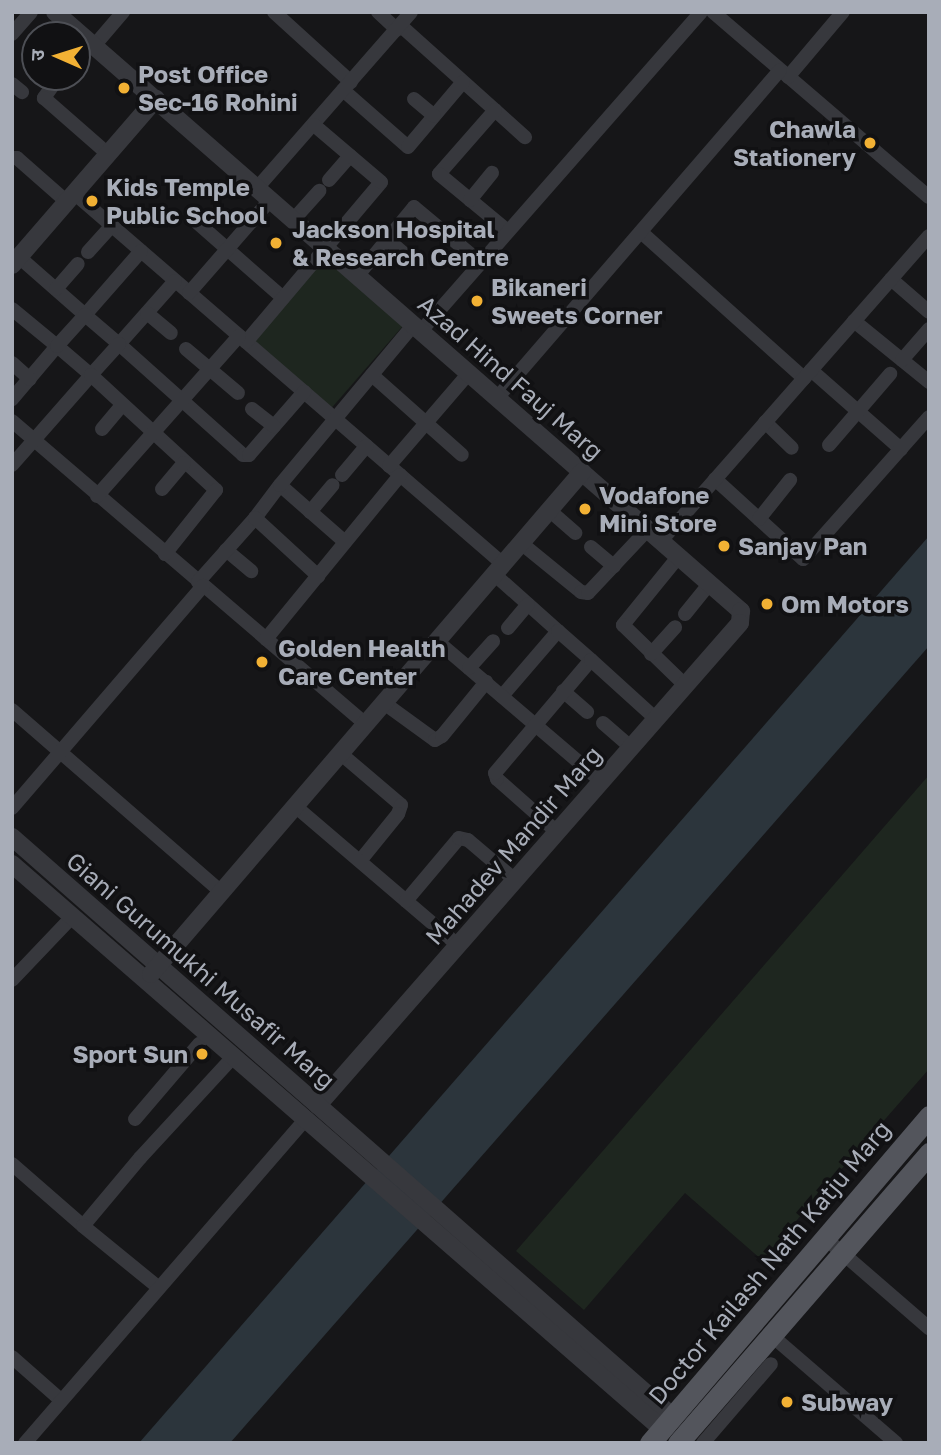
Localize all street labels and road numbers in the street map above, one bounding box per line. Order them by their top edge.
street label: Azad Hind Fauj Marg [413,289,609,465]
street label: Mahadev Mandir Marg [419,740,607,950]
street label: Giani Gurumukhi Musafir Marg [61,846,341,1094]
street label: Doctor Kailash Nath Katju Marg [642,1115,896,1409]

